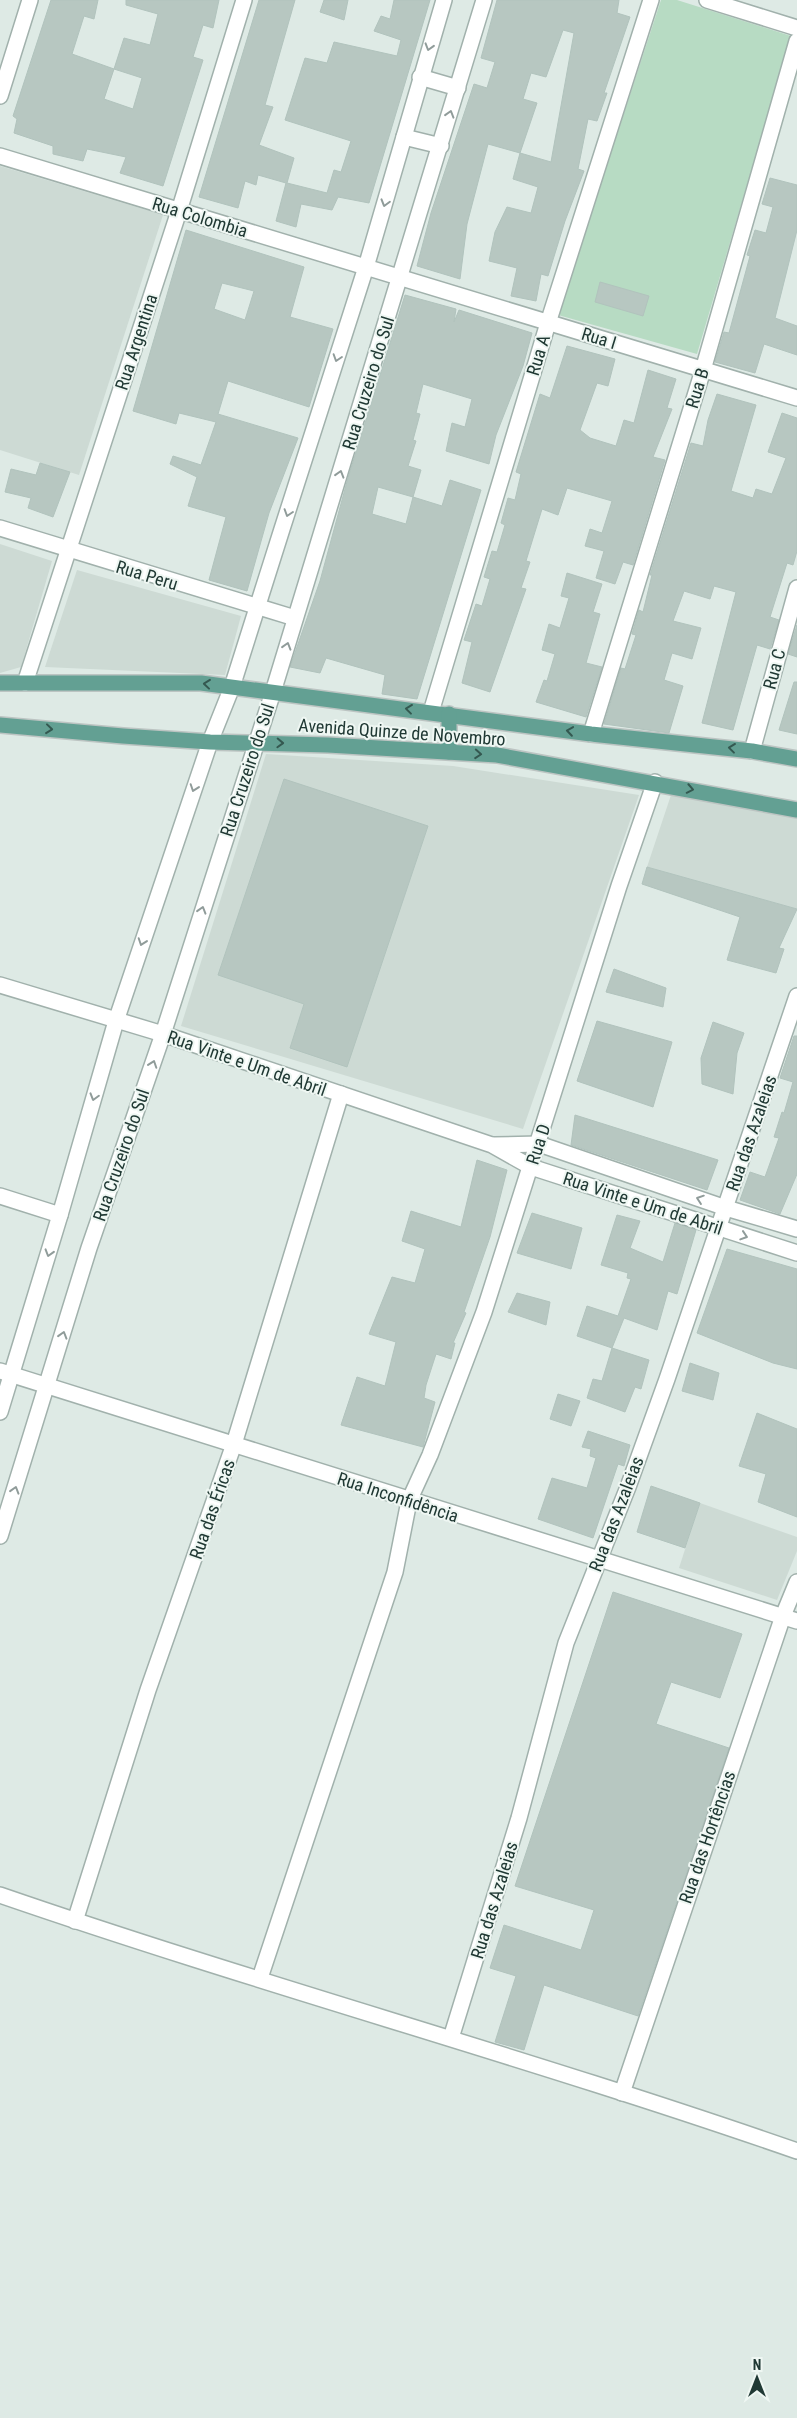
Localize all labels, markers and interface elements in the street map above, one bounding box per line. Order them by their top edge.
one-way arrow [425,42,435,50]
one-way arrow [445,110,455,118]
street label: Rua Colombia [150,193,250,241]
one-way arrow [380,198,390,206]
street label: Rua Argentina [111,291,161,393]
street label: Rua Cruzeiro do Sul [338,314,398,452]
street label: Rua I [579,323,619,353]
street label: Rua A [522,332,554,378]
one-way arrow [333,353,343,362]
street label: Rua B [681,365,713,411]
one-way arrow [335,470,345,478]
one-way arrow [283,508,293,517]
street label: Rua Peru [114,556,180,594]
one-way arrow [281,642,291,650]
street label: Rua C [759,646,789,692]
one-way arrow [202,679,210,690]
street label: Rua Cruzeiro do Sul [216,701,278,839]
one-way arrow [405,704,413,715]
street label: Avenida Quinze de Novembro [298,714,506,750]
one-way arrow [45,723,53,734]
one-way arrow [566,726,574,737]
one-way arrow [277,738,285,748]
one-way arrow [727,743,735,754]
one-way arrow [474,748,482,759]
one-way arrow [190,783,200,792]
one-way arrow [685,783,694,794]
one-way arrow [197,906,207,914]
one-way arrow [138,937,148,946]
street label: Rua Vinte e Um de Abril [165,1026,329,1100]
one-way arrow [147,1061,157,1069]
street label: Rua das Azaleias [721,1072,781,1194]
street label: Rua Cruzeiro do Sul [89,1086,153,1224]
one-way arrow [89,1093,100,1101]
street label: Rua D [522,1121,554,1167]
street label: Rua Vinte e Um de Abril [560,1167,726,1239]
one-way arrow [696,1195,705,1205]
one-way arrow [739,1230,748,1240]
one-way arrow [44,1249,54,1257]
one-way arrow [57,1331,67,1339]
street label: Rua das Azaleias [584,1454,648,1574]
street label: Rua das Éricas [185,1456,239,1562]
street label: Rua Inconfidência [335,1468,461,1526]
one-way arrow [9,1486,19,1495]
street label: Rua das Hortências [674,1768,740,1906]
street label: Rua das Azaleias [466,1839,522,1961]
north arrow [732,2353,782,2403]
text: N [753,2357,761,2373]

